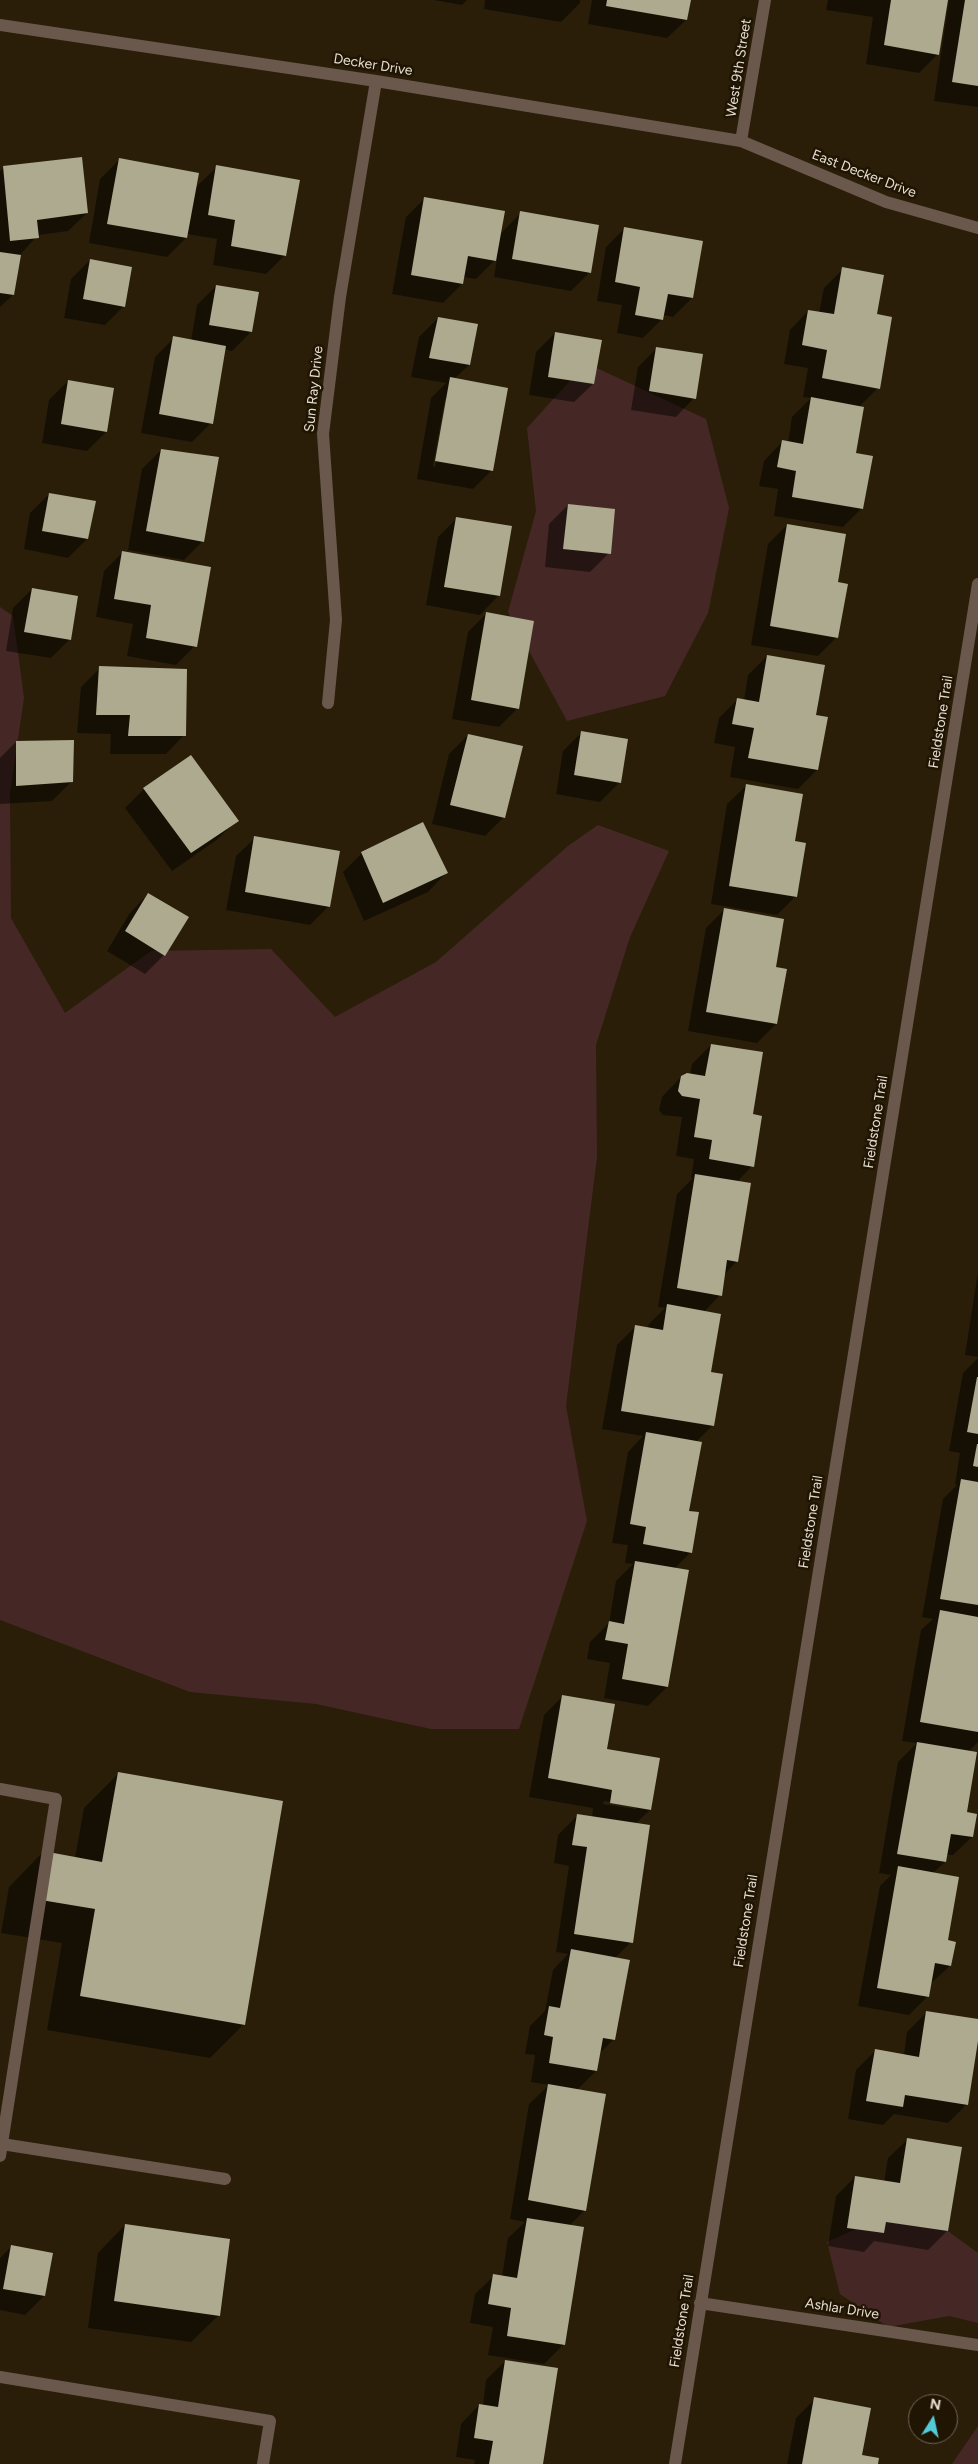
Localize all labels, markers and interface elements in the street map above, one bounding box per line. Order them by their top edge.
street label: West 9th Street [723,18,755,118]
street label: Decker Drive [332,50,414,80]
street label: East Decker Drive [809,146,919,202]
street label: Sun Ray Drive [301,345,327,433]
street label: Fieldstone Trail [925,674,957,770]
street label: Fieldstone Trail [860,1074,892,1170]
street label: Fieldstone Trail [795,1474,827,1570]
street label: Fieldstone Trail [730,1873,762,1969]
street label: Fieldstone Trail [666,2273,698,2369]
street label: Ashlar Drive [804,2295,880,2323]
north arrow [908,2394,958,2444]
text: N [929,2395,942,2414]

